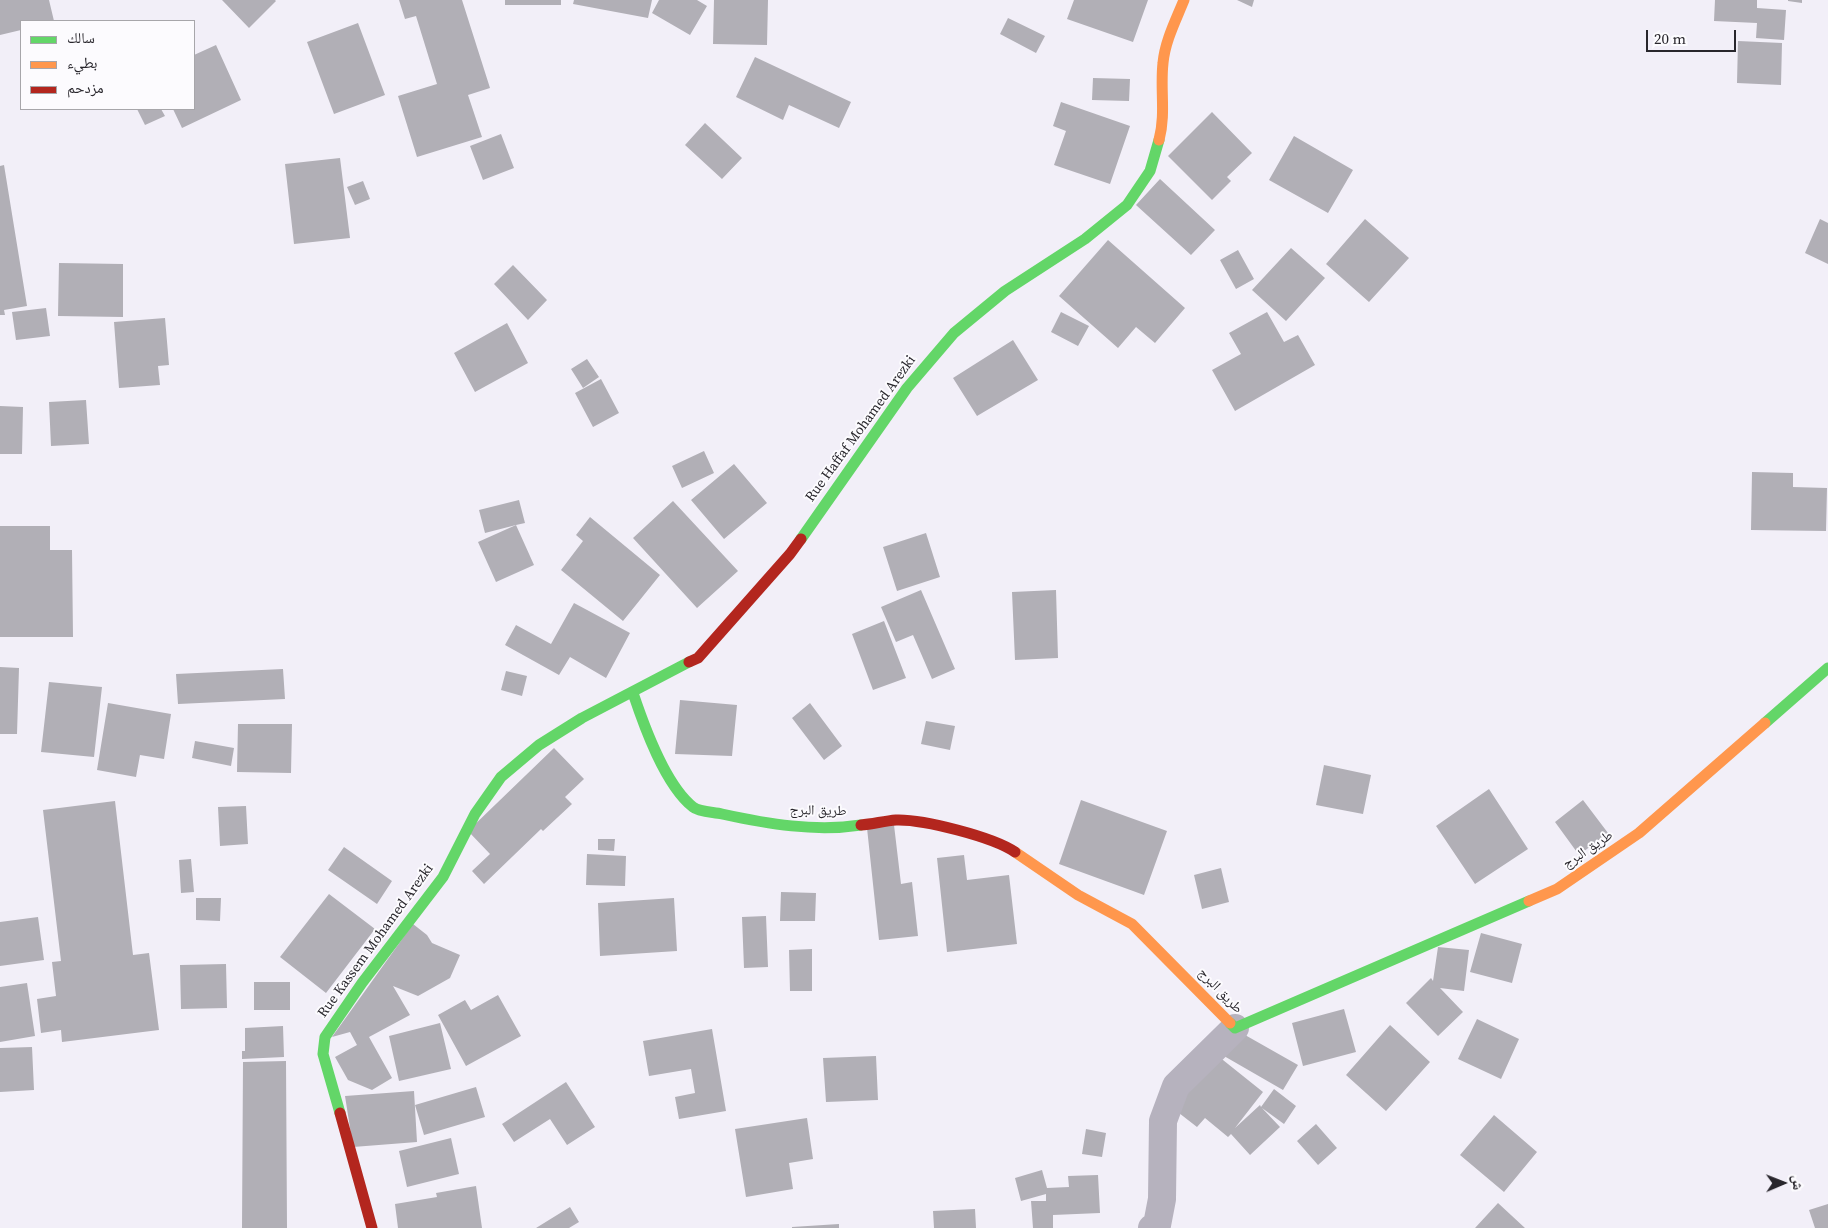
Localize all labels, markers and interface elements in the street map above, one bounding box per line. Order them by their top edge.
legend [20,20,195,110]
scale bar [1648,20,1738,52]
text: سالك [67,27,95,48]
text: 20 m [1654,28,1686,49]
text: بطيء [67,52,97,73]
text: مزدحم [67,77,104,98]
street label: Rue Haffaf Mohamed Arezki [802,353,920,505]
street label: طريق البرج [789,802,847,820]
street label: طريق البرج [1560,827,1616,873]
street label: Rue Kassem Mohamed Arezki [315,861,437,1021]
street label: طريق البرج [1194,965,1246,1017]
north arrow [1758,1158,1808,1208]
text: ش [1788,1175,1808,1190]

